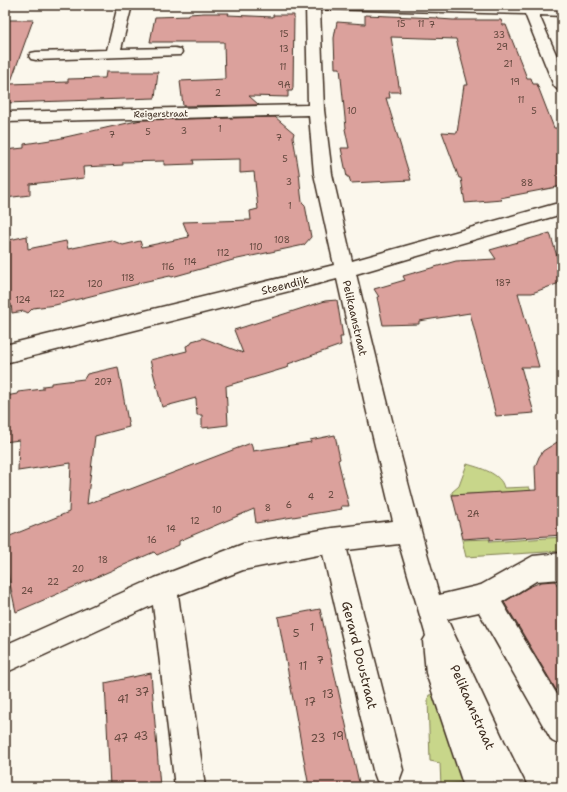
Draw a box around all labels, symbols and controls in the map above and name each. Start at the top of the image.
house number: 15 [396,18,406,30]
house number: 11 [417,18,425,30]
house number: 7 [429,19,435,31]
house number: 15 [279,28,289,40]
house number: 33 [493,29,505,41]
house number: 29 [496,41,508,53]
house number: 13 [279,43,289,55]
house number: 21 [503,58,513,70]
house number: 11 [279,61,287,73]
house number: 19 [510,76,520,88]
house number: 9A [278,79,291,91]
house number: 2 [215,87,221,99]
house number: 11 [517,94,525,106]
house number: 10 [347,105,357,117]
house number: 5 [531,105,537,117]
street label: Reigerstraat [134,108,188,120]
house number: 1 [218,123,222,135]
house number: 3 [181,125,187,137]
house number: 5 [145,126,151,138]
house number: 7 [109,129,115,141]
house number: 7 [276,132,282,144]
house number: 5 [282,153,288,165]
house number: 3 [286,176,292,188]
house number: 88 [521,177,533,189]
house number: 1 [288,200,292,212]
house number: 108 [274,234,290,246]
house number: 110 [249,241,263,253]
house number: 112 [216,247,230,259]
house number: 114 [183,256,197,268]
house number: 116 [161,261,175,273]
house number: 118 [121,272,135,284]
street label: Steendijk [260,272,311,299]
house number: 187 [495,277,511,289]
house number: 120 [87,278,103,290]
street label: Pelikaanstraat [339,279,371,358]
house number: 122 [49,288,65,300]
house number: 124 [15,294,31,306]
house number: 207 [94,376,112,388]
house number: 2 [328,489,334,501]
house number: 4 [308,491,314,503]
house number: 6 [286,499,292,511]
house number: 8 [265,502,271,514]
house number: 10 [212,504,222,516]
house number: 2A [467,508,480,520]
house number: 12 [190,515,200,527]
house number: 14 [166,523,176,535]
house number: 16 [147,534,157,546]
house number: 18 [98,554,108,566]
house number: 20 [72,563,84,575]
house number: 22 [47,576,59,588]
house number: 24 [21,585,33,597]
street label: Gerard Doustraat [338,599,381,711]
house number: 1 [310,620,314,635]
house number: 5 [293,626,300,641]
house number: 7 [316,653,324,668]
house number: 11 [299,659,307,674]
street label: Pelikaanstraat [446,662,499,753]
house number: 37 [135,685,150,700]
house number: 13 [322,687,334,702]
house number: 41 [117,692,129,707]
house number: 17 [304,695,316,710]
house number: 43 [134,729,148,744]
house number: 19 [332,729,344,744]
house number: 47 [114,731,129,746]
house number: 23 [311,731,325,746]

